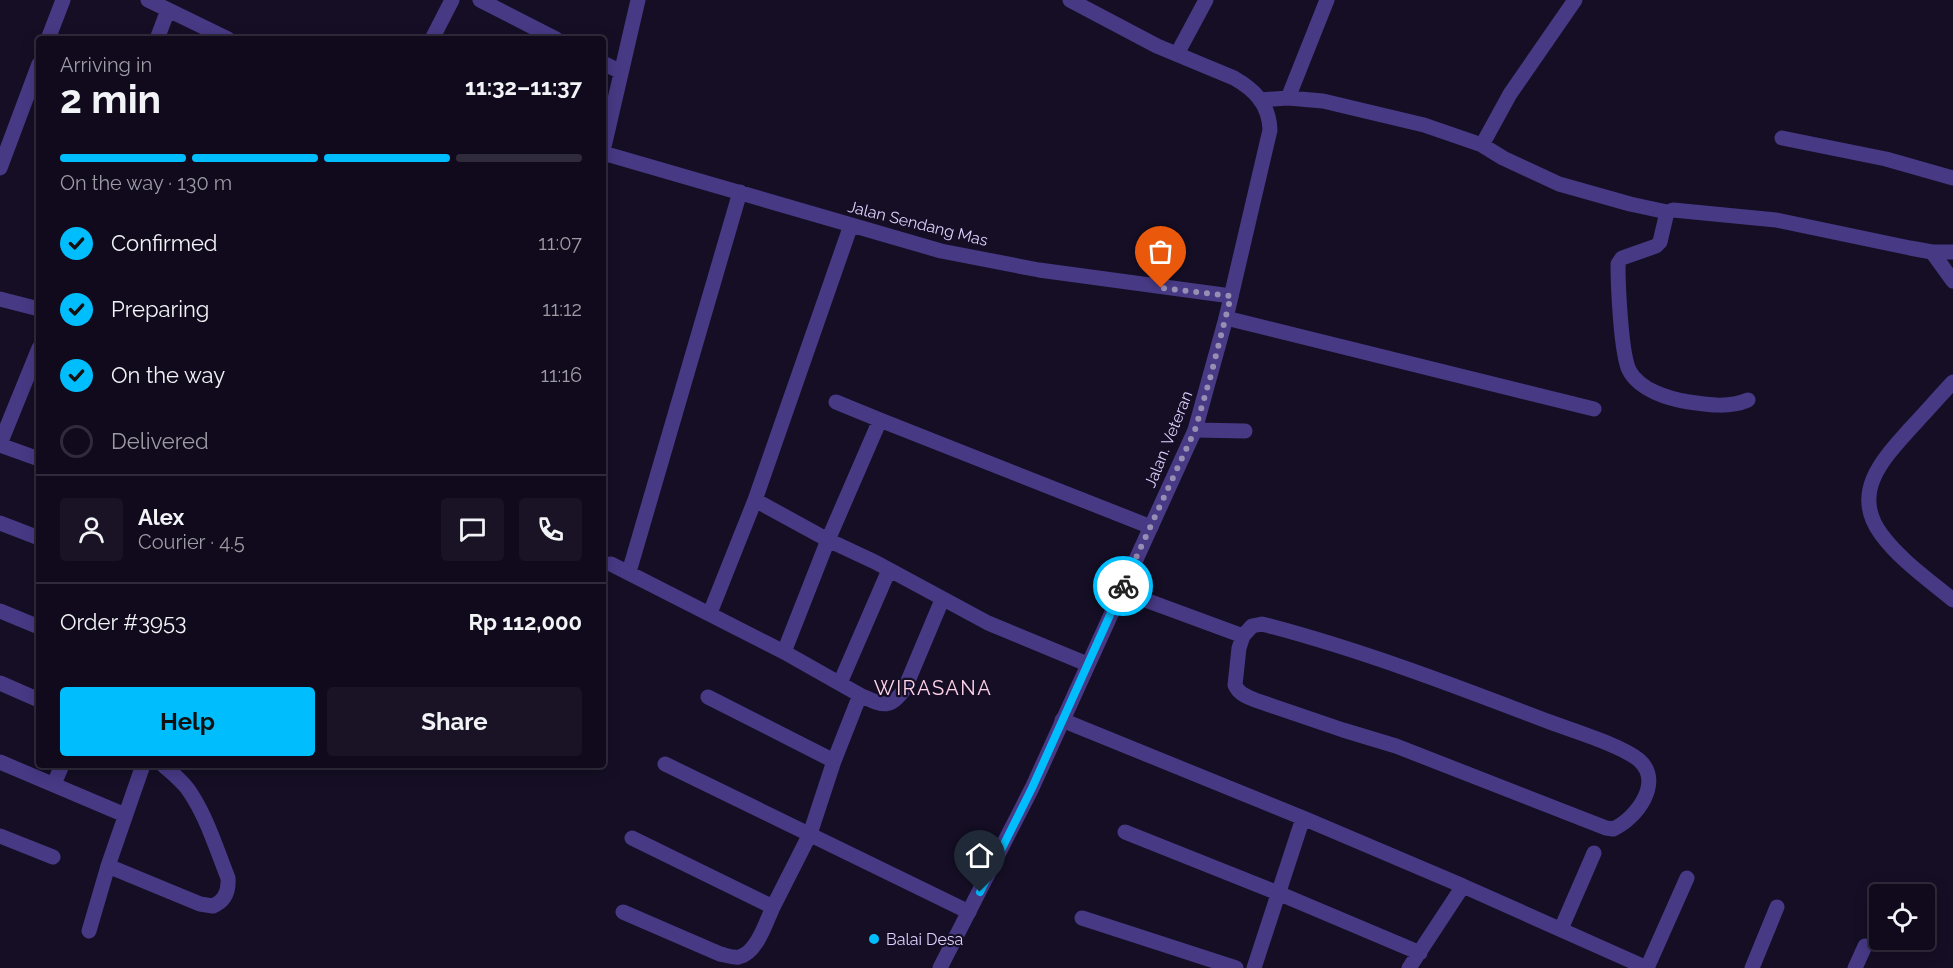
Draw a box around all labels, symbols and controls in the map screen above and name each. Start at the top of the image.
text: Arriving in [60,53,152,77]
text: 11:32–11:37 [465,74,582,100]
text: 2 min [60,76,161,122]
text: On the way · 130 m [60,171,232,195]
street label: Jalan Sendang Mas [846,197,990,250]
pin [1135,226,1186,288]
icon: check [60,227,93,260]
text: Confirmed [111,230,218,256]
text: 11:07 [538,231,582,255]
icon: bag [1144,235,1177,268]
icon: check [60,293,93,326]
text: Preparing [111,296,209,322]
text: 11:12 [542,297,582,321]
icon: check [60,359,93,392]
text: On the way [111,362,225,388]
text: 11:16 [541,363,582,387]
street label: Jalan. Veteran [1140,388,1196,490]
text: Delivered [111,428,209,454]
button: person [60,498,123,561]
button: chat [441,498,504,561]
button: phone [519,498,582,561]
text: Alex [138,504,184,530]
text: Courier · 4.5 [138,530,245,554]
courier [1093,556,1153,616]
icon: bike [1107,570,1140,603]
text: Order #3953 [60,609,187,635]
text: Rp 112,000 [468,609,582,635]
district label: WIRASANA [874,676,992,700]
button: Help [60,687,315,756]
button: Share [327,687,582,756]
pin [954,830,1005,892]
icon: home [963,839,996,872]
map controls [1869,884,1935,950]
button: locate [1869,884,1935,950]
place label: Balai Desa [886,930,963,949]
marker: Balai Desa [867,932,881,946]

